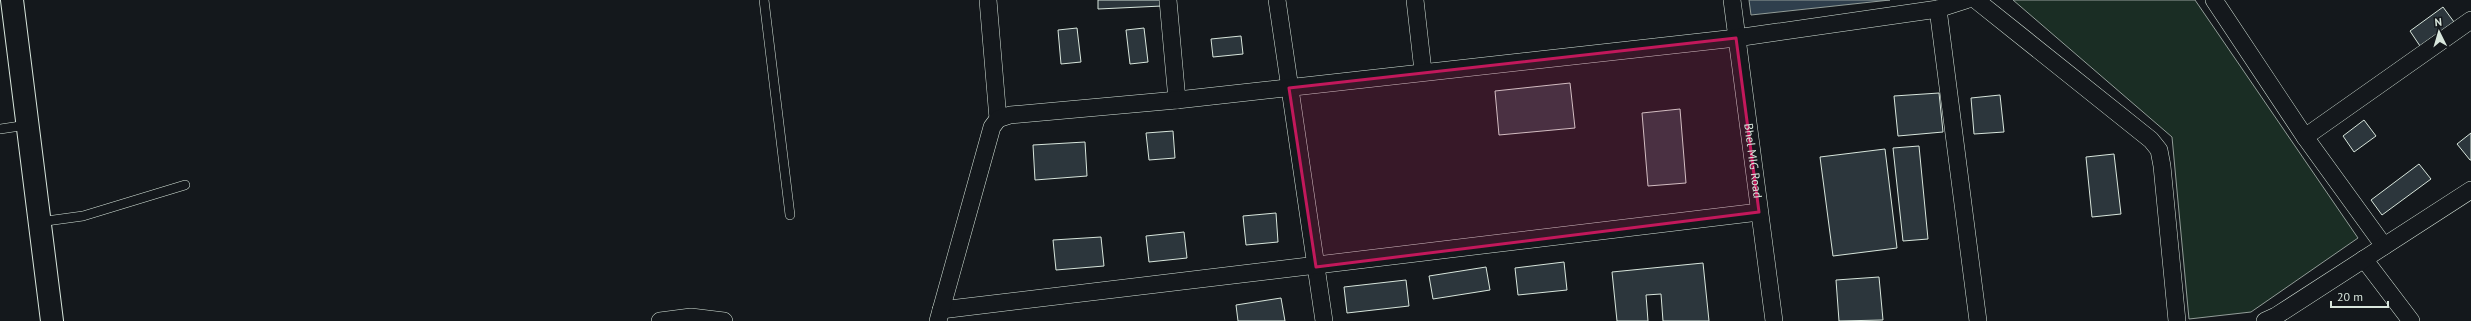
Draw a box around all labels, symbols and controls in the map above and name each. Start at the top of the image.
north arrow [2419,12,2459,52]
text: N [2434,15,2442,29]
street label: Bhel MIG Road [1741,122,1766,199]
scale bar [2331,283,2388,309]
text: 20 m [2337,289,2363,304]

